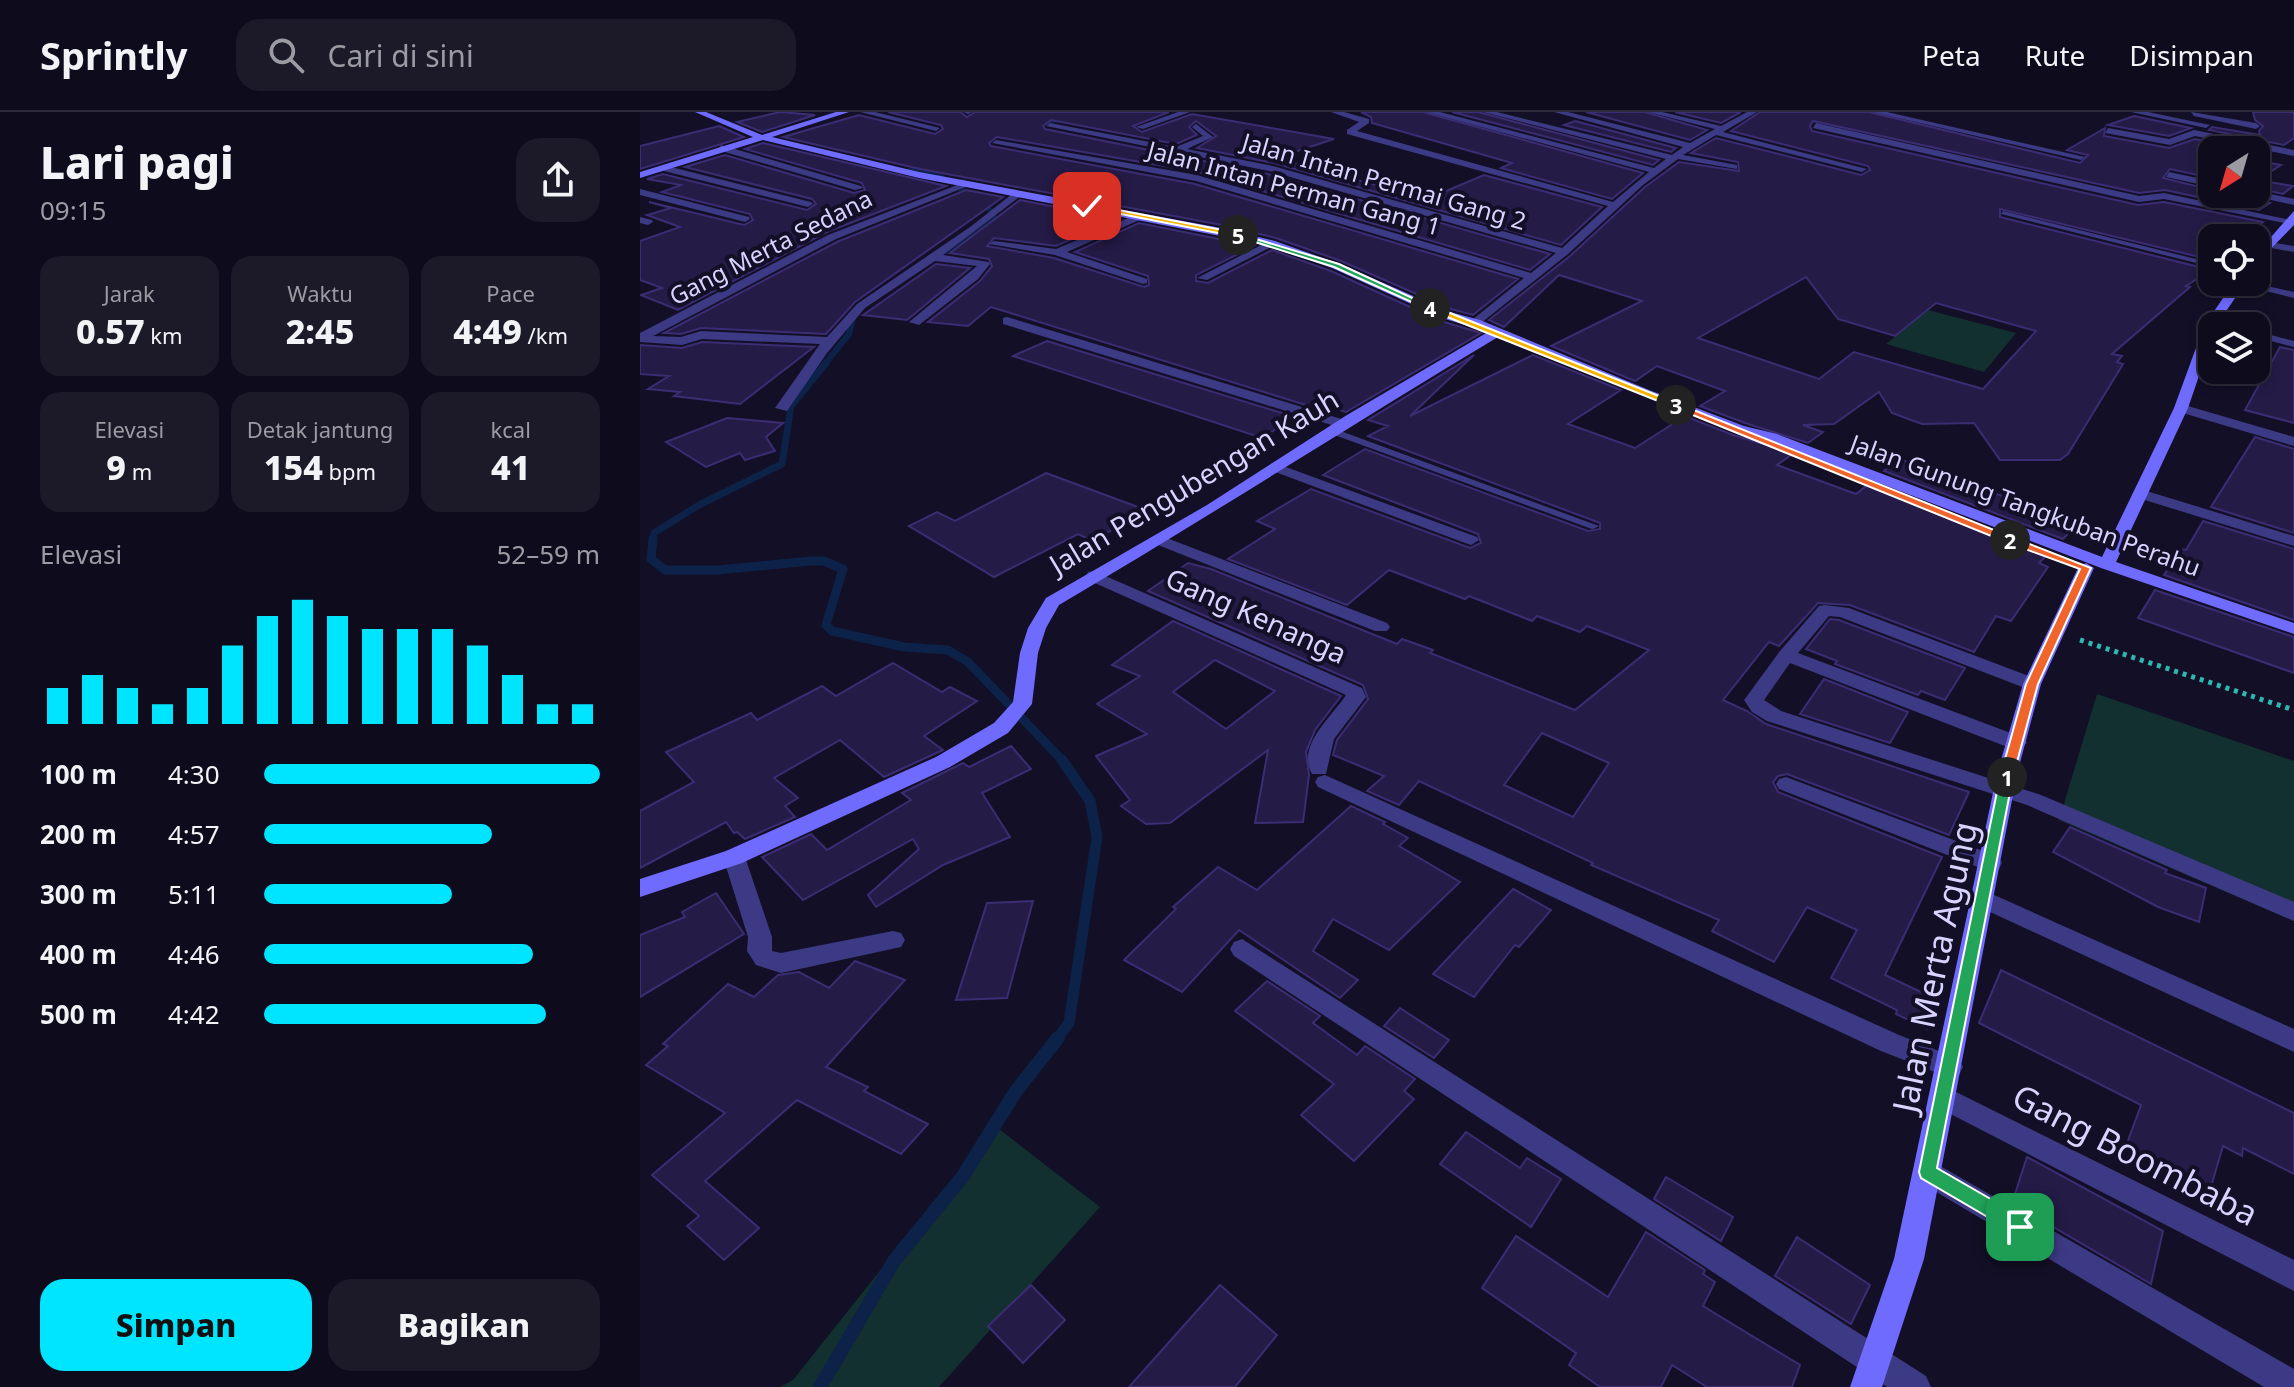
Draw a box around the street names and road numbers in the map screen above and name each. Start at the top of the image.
street label: Jalan Intan Permai Gang 2 [1237,124,1530,237]
street label: Jalan Intan Perman Gang 1 [1142,132,1445,243]
street label: Gang Merta Sedana [663,181,877,312]
street label: Jalan Pengubengan Kauh [1039,380,1345,584]
street label: Jalan Gunung Tangkuban Perahu [1844,425,2205,583]
street label: Gang Kenanga [1160,558,1353,672]
street label: Jalan Merta Agung [1880,817,1987,1119]
street label: Gang Boombaba [2005,1072,2266,1236]

